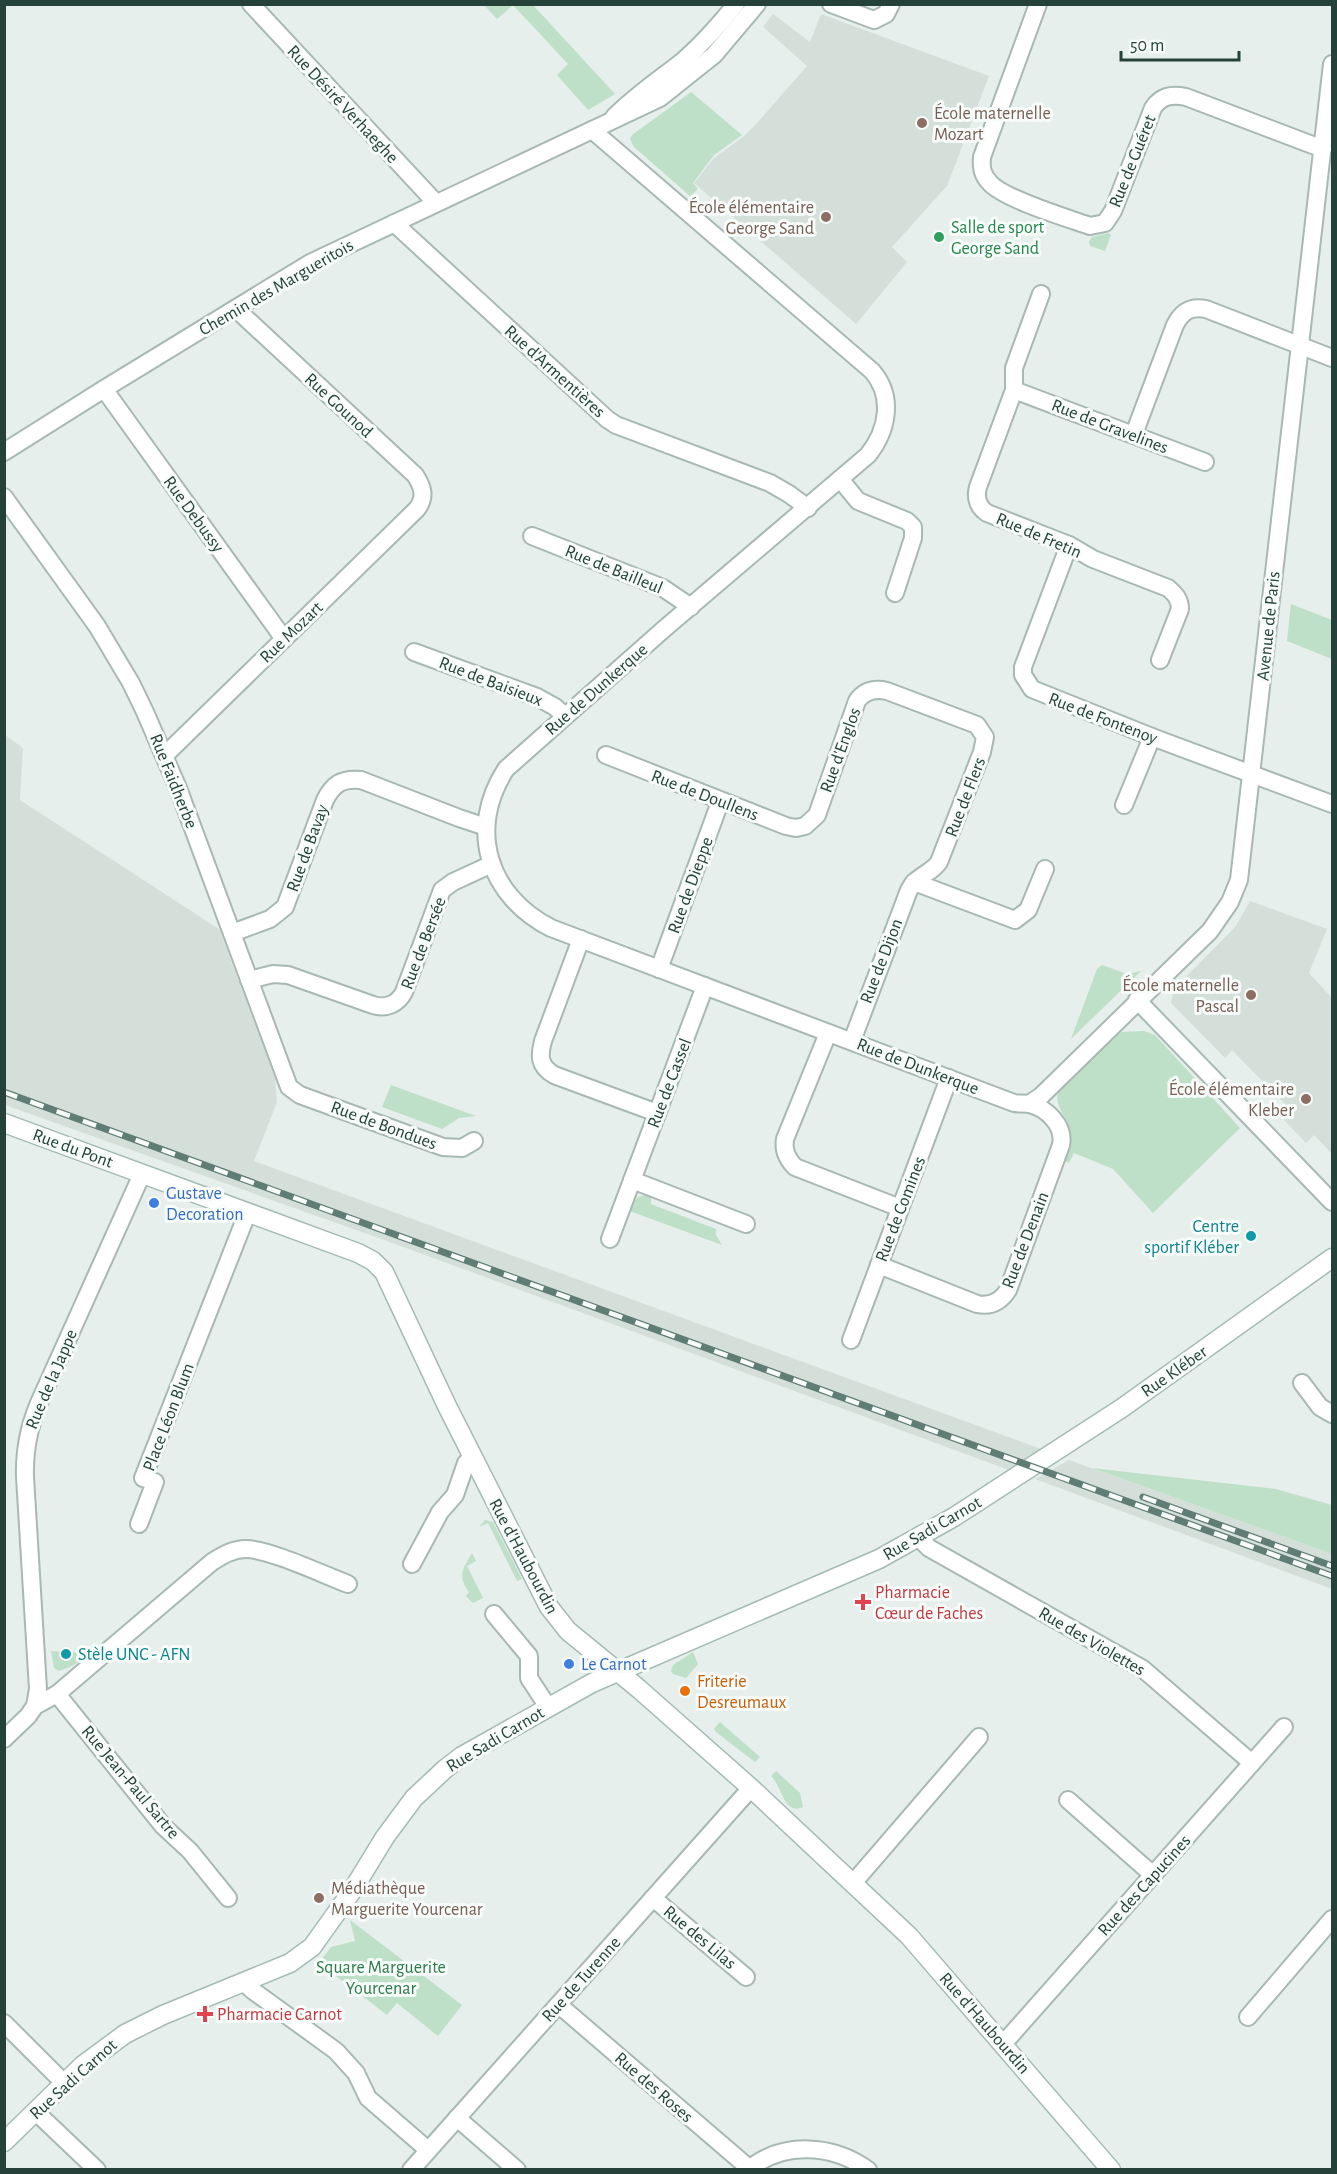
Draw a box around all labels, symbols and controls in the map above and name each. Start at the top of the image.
scale bar [1121,24,1240,62]
text: 50 m [1130,37,1164,55]
street label: Rue Désiré Verhaeghe [283,42,401,167]
place label: École maternelle Mozart [934,102,1051,144]
street label: Rue de Guéret [1106,112,1160,210]
marker: École maternelle Mozart [915,116,929,130]
place label: École élémentaire George Sand [689,196,814,238]
marker: École élémentaire George Sand [819,210,833,224]
place label: Salle de sport George Sand [951,219,1044,258]
marker: Salle de sport George Sand [932,230,946,244]
street label: Chemin des Margueritois [196,236,357,339]
street label: Rue d'Armentières [501,322,608,421]
street label: Rue Gounod [301,370,376,442]
street label: Rue de Gravelines [1049,396,1171,457]
street label: Rue Debussy [160,473,227,556]
street label: Rue de Fretin [993,510,1084,562]
street label: Rue de Bailleul [562,542,665,598]
street label: Avenue de Paris [1254,571,1284,682]
street label: Rue Mozart [257,598,327,667]
street label: Rue de Dunkerque [542,641,651,739]
street label: Rue de Baisieux [436,654,545,710]
street label: Rue de Fontenoy [1046,690,1160,748]
street label: Rue d'Englos [817,706,865,795]
street label: Rue Faidherbe [146,731,200,831]
street label: Rue de Flers [943,755,989,840]
street label: Rue de Doullens [648,767,761,825]
street label: Rue de Bavay [284,802,332,894]
street label: Rue de Dieppe [665,835,717,936]
street label: Rue de Bersée [398,895,450,992]
street label: Rue de Dijon [858,916,906,1006]
place label: École maternelle Pascal [1122,974,1239,1016]
marker: École maternelle Pascal [1244,988,1258,1002]
street label: Rue de Dunkerque [854,1035,981,1098]
street label: Rue de Cassel [645,1036,695,1131]
place label: École élémentaire Kleber [1169,1078,1294,1120]
marker: École élémentaire Kleber [1299,1092,1313,1106]
street label: Rue de Bondues [328,1098,439,1153]
street label: Rue du Pont [30,1126,115,1172]
street label: Rue de Comines [873,1154,929,1265]
place label: Gustave Decoration [166,1185,244,1224]
street label: Rue de Denain [999,1190,1053,1291]
marker: Gustave Decoration [147,1196,161,1210]
place label: Centre sportif Kléber [1144,1218,1239,1257]
marker: Centre sportif Kléber [1244,1229,1258,1243]
street label: Rue de la Jappe [23,1327,81,1432]
street label: Rue Kléber [1138,1343,1211,1401]
street label: Place Léon Blum [140,1361,198,1474]
street label: Rue Sadi Carnot [880,1493,985,1564]
street label: Rue d'Haubourdin [485,1496,561,1617]
place label: Pharmacie Cœur de Faches [875,1584,983,1623]
marker: Pharmacie Cœur de Faches [856,1595,870,1609]
street label: Rue des Violettes [1035,1604,1148,1680]
place label: Stèle UNC - AFN [78,1646,191,1664]
marker: Stèle UNC - AFN [59,1647,73,1661]
place label: Le Carnot [581,1656,647,1674]
marker: Le Carnot [562,1657,576,1671]
place label: Friterie Desreumaux [697,1673,787,1712]
marker: Friterie Desreumaux [678,1684,692,1698]
street label: Rue Sadi Carnot [444,1704,548,1776]
street label: Rue Jean-Paul Sartre [78,1723,183,1843]
street label: Rue des Capucines [1095,1832,1195,1940]
place label: Médiathèque Marguerite Yourcenar [331,1880,483,1919]
marker: Médiathèque Marguerite Yourcenar [312,1891,326,1905]
street label: Rue des Lilas [660,1902,739,1973]
street label: Rue de Turenne [539,1934,625,2026]
park label: Square Marguerite Yourcenar [316,1959,446,1998]
street label: Rue d'Haubourdin [936,1970,1033,2078]
place label: Pharmacie Carnot [217,2006,342,2024]
marker: Pharmacie Carnot [198,2007,212,2021]
street label: Rue Sadi Carnot [27,2036,121,2123]
street label: Rue des Roses [611,2049,696,2126]

